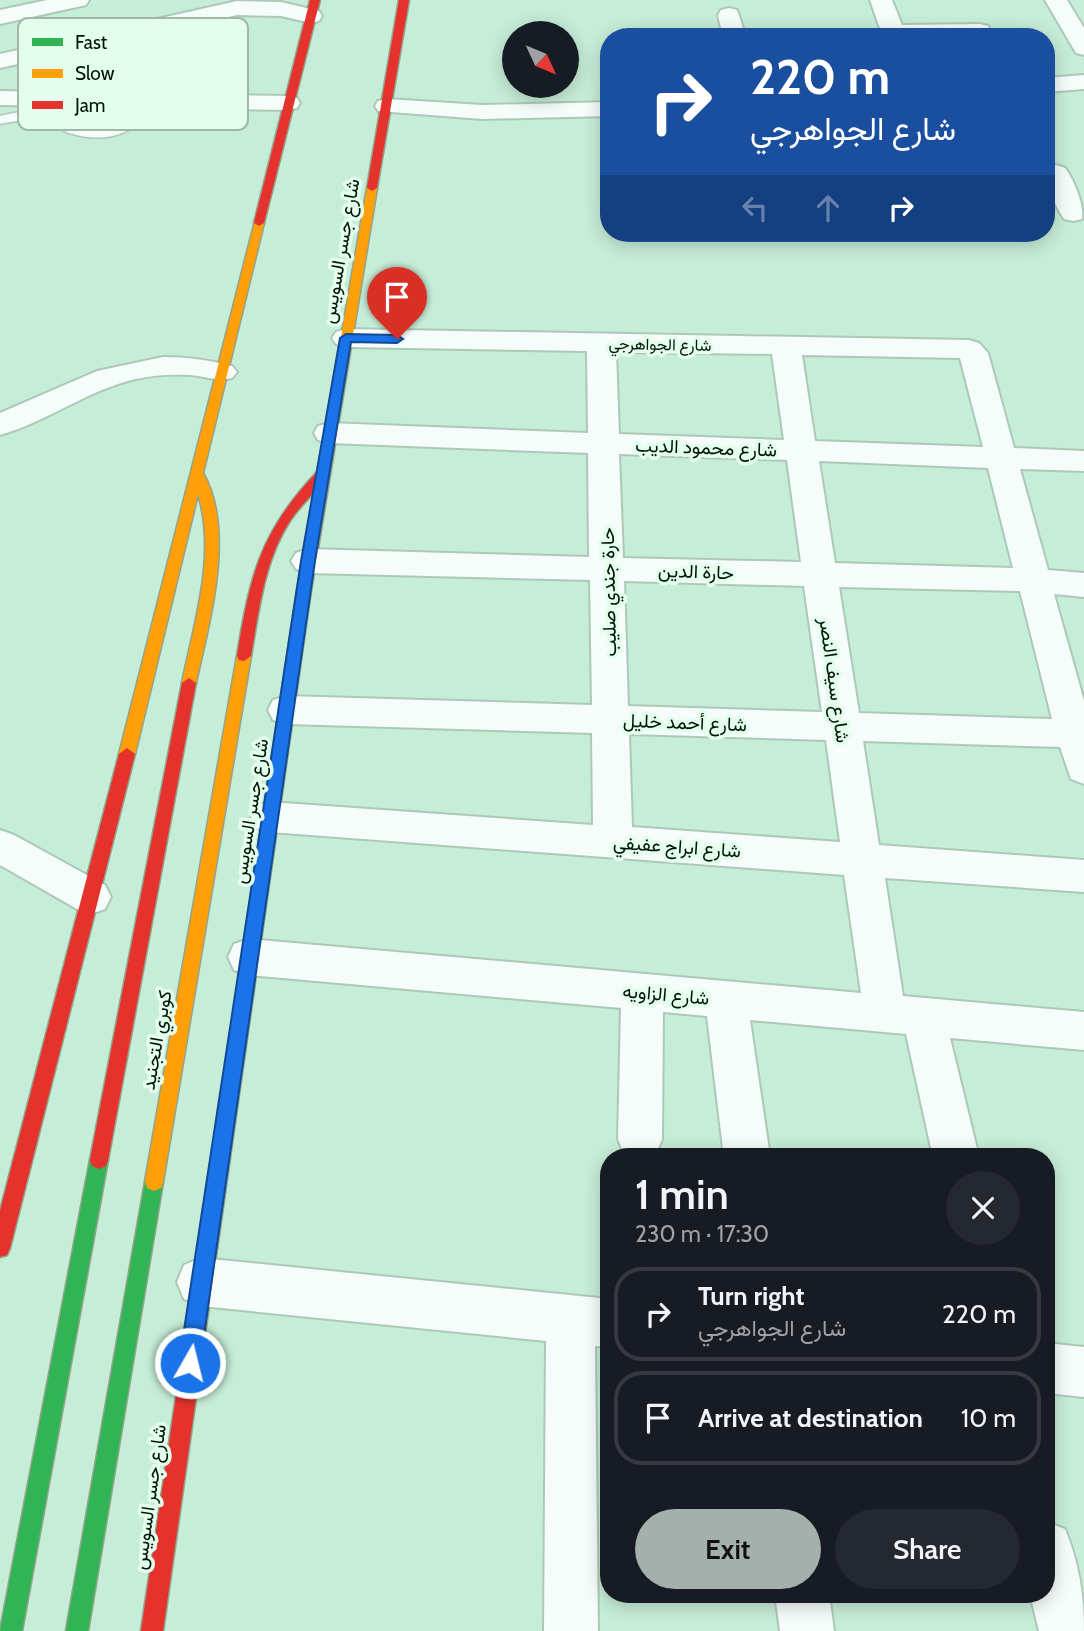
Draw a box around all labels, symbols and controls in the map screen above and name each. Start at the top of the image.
legend [18,18,248,130]
north arrow [502,21,579,98]
map controls [502,21,579,98]
text: Fast [75,31,108,54]
text: 220 m [750,47,890,106]
icon: right [635,56,726,147]
text: Slow [75,62,115,85]
text: Jam [74,94,105,117]
text: شارع الجواهرجي [750,109,956,148]
street label: شارع جسر السويس [316,177,366,325]
icon: left [736,189,774,227]
icon: ahead [809,189,847,227]
icon: right [882,189,920,227]
pin [367,267,427,339]
icon: arrive [378,278,416,316]
street label: شارع الجواهرجي [608,334,712,359]
street label: شارع محمود الديب [635,434,777,462]
street label: حارة جندي صليب [596,527,625,657]
street label: حارة الدين [658,559,734,584]
street label: شارع سيف النصر [813,615,855,744]
street label: شارع أحمد خليل [623,709,747,737]
street label: شارع جسر السويس [228,737,274,885]
street label: شارع ابراج عفيفي [612,831,742,866]
street label: شارع الزاويه [622,979,710,1011]
street label: كوبري التجنيد [136,989,180,1092]
text: 1 min [635,1168,729,1220]
button: close [946,1171,1020,1245]
text: 230 m · 17:30 [635,1220,769,1248]
text: Turn right [698,1280,804,1312]
icon: right [639,1295,677,1333]
text: 220 m [942,1298,1016,1330]
text: شارع الجواهرجي [698,1314,846,1342]
position arrow [153,1326,227,1400]
icon: arrive [639,1399,677,1437]
text: Arrive at destination [698,1402,923,1434]
text: 10 m [961,1402,1016,1434]
street label: شارع جسر السويس [128,1423,172,1571]
button: Exit [635,1509,821,1589]
button: Share [835,1509,1020,1589]

